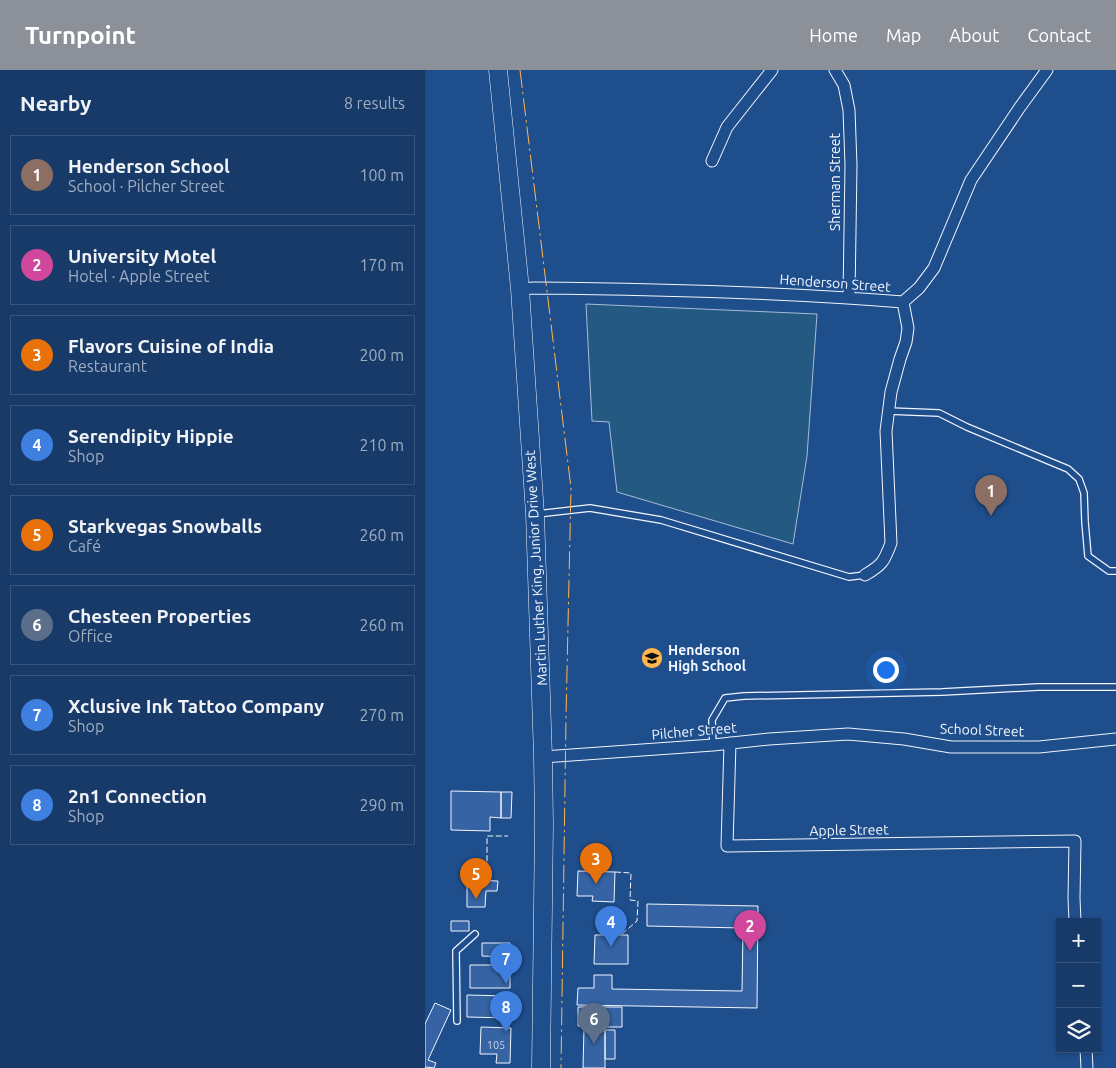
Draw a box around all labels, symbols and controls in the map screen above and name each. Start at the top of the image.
text: Turnpoint [25,22,136,49]
text: Home [809,25,858,45]
text: Map [886,25,921,45]
text: About [949,25,999,45]
text: Contact [1027,25,1091,45]
text: Nearby [20,91,91,115]
text: 8 results [344,94,405,112]
street label: Sherman Street [827,133,843,231]
text: Henderson School [68,155,230,177]
text: 1 [32,166,42,184]
text: 100 m [359,166,404,184]
text: School · Pilcher Street [68,177,225,195]
text: University Motel [68,245,216,267]
text: 2 [32,256,42,274]
text: 170 m [359,256,404,274]
text: Hotel · Apple Street [68,267,210,285]
street label: Henderson Street [779,271,892,295]
text: Flavors Cuisine of India [68,335,274,357]
text: 3 [32,346,42,364]
text: 200 m [359,346,404,364]
text: Restaurant [68,357,147,375]
text: Serendipity Hippie [68,425,234,447]
text: 4 [32,436,42,454]
text: 210 m [359,436,404,454]
text: Shop [68,447,104,465]
street label: Martin Luther King, Junior Drive West [522,449,550,686]
pin: 1 [975,475,1007,516]
text: Starkvegas Snowballs [68,515,262,537]
text: 5 [32,526,42,544]
text: 260 m [359,526,404,544]
text: Café [68,537,101,555]
text: Chesteen Properties [68,605,251,627]
text: 6 [32,616,42,634]
text: 260 m [359,616,404,634]
text: Office [68,627,113,645]
place label: Henderson High School [668,642,746,674]
school or university icon: Henderson High School [640,646,664,670]
your location [873,657,899,683]
text: Xclusive Ink Tattoo Company [68,695,324,717]
text: 7 [32,706,42,724]
text: 270 m [359,706,404,724]
text: Shop [68,717,104,735]
street label: Pilcher Street [651,719,738,743]
street label: School Street [940,721,1025,739]
text: 2n1 Connection [68,785,207,807]
text: 8 [32,796,42,814]
text: 290 m [359,796,404,814]
text: Shop [68,807,104,825]
street label: Apple Street [809,821,889,839]
pin: 3 [580,843,612,884]
pin: 5 [460,858,492,899]
pin: 4 [595,906,627,947]
pin: 2 [734,910,766,951]
map controls [1056,918,1101,1053]
button: + [1056,918,1101,963]
pin: 7 [490,943,522,984]
button: − [1056,963,1101,1008]
pin: 8 [490,991,522,1032]
pin: 6 [578,1003,610,1044]
button: layers [1056,1008,1101,1053]
house number: 105 [487,1039,505,1051]

